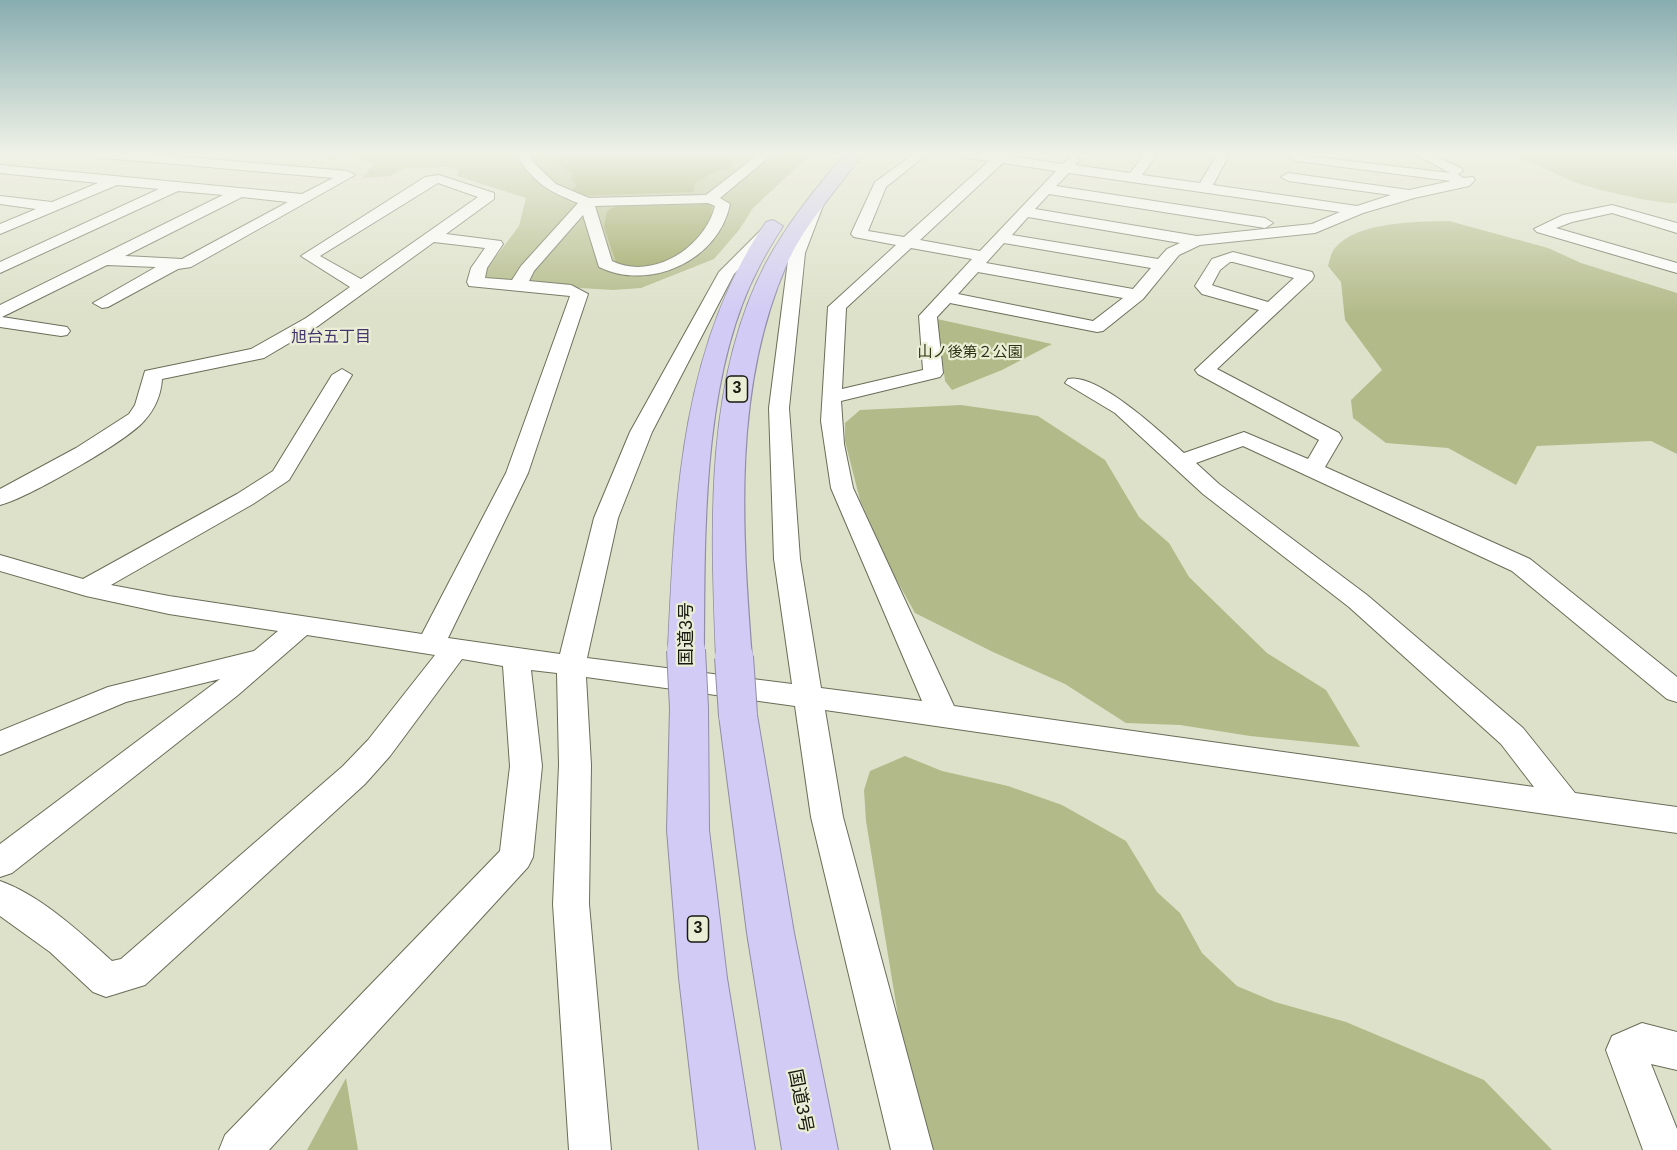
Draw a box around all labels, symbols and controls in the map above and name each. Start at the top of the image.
district label: 旭台五丁目 [291,328,371,348]
park label: 山ノ後第２公園 [918,344,1022,362]
road number: 3 [726,376,748,402]
street label: 国道3号 [676,602,698,666]
road number: 3 [688,916,708,942]
street label: 国道3号 [783,1068,817,1134]

